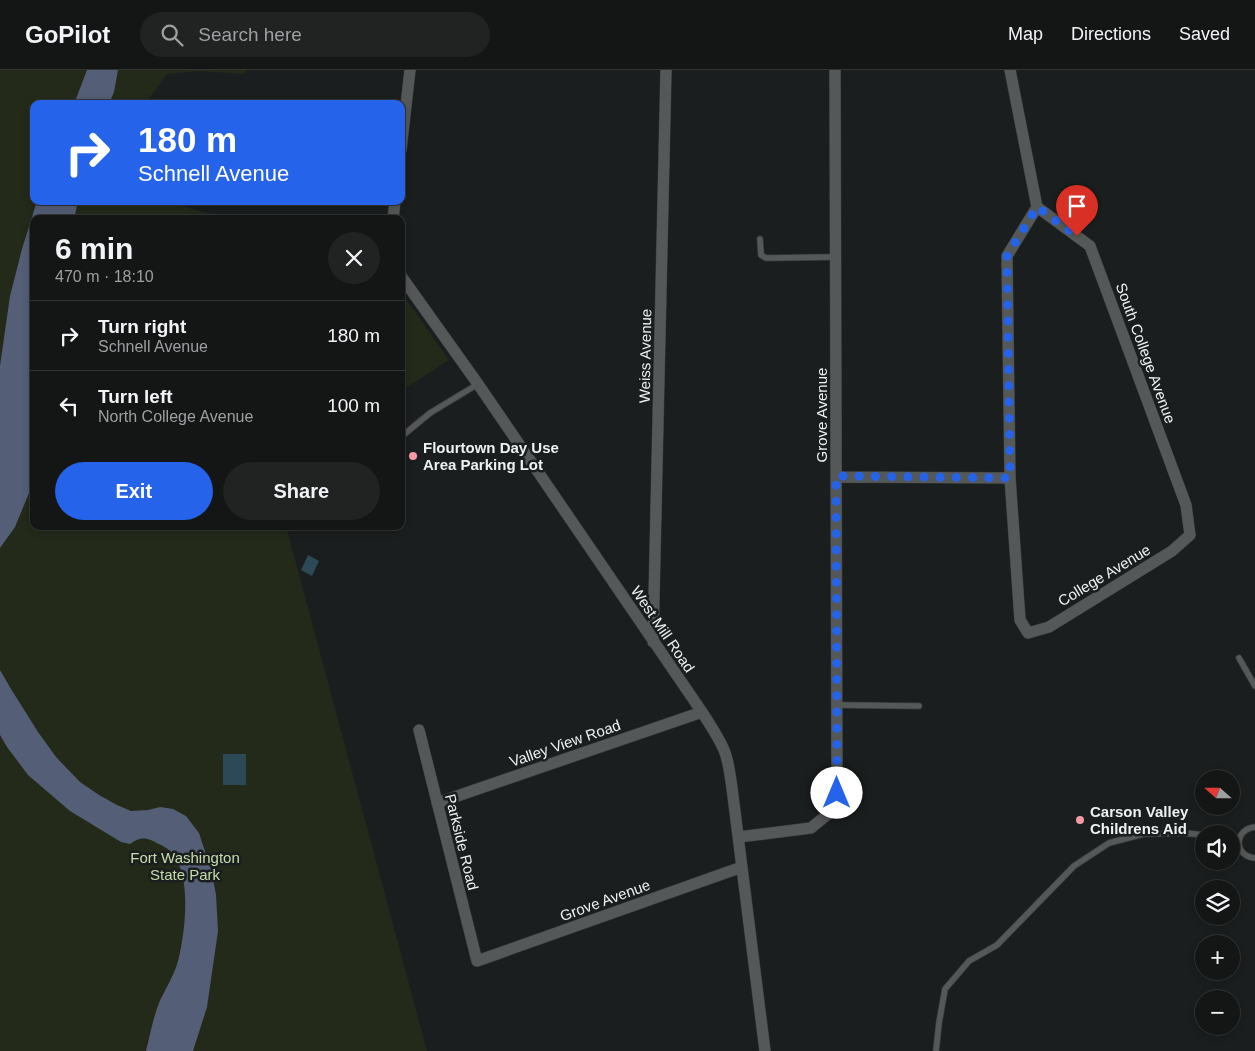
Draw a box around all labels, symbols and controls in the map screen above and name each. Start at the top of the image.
search box [140,12,490,57]
text: GoPilot [25,21,110,48]
icon: search [158,21,186,49]
text: Search here [198,24,302,45]
text: Map [1008,24,1043,44]
text: Directions [1071,24,1151,44]
text: Saved [1179,24,1230,44]
icon: right [55,120,120,185]
text: 180 m [138,120,237,159]
text: Schnell Avenue [138,161,289,186]
pin [1056,185,1098,236]
icon: arrive [1063,192,1091,220]
text: 6 min [55,232,133,265]
button: close [328,232,380,284]
text: 470 m · 18:10 [55,268,154,285]
street label: South College Avenue [1113,280,1179,426]
street label: Weiss Avenue [636,309,654,403]
text: Turn right [98,316,186,337]
icon: right [55,322,83,350]
text: 180 m [327,325,380,346]
text: Schnell Avenue [98,338,208,355]
street label: Grove Avenue [813,368,830,462]
text: Turn left [98,386,173,407]
icon: left [55,392,83,420]
text: 100 m [327,395,380,416]
text: North College Avenue [98,408,253,425]
place label: Flourtown Day Use Area Parking Lot [423,439,559,473]
marker: Flourtown Day Use Area Parking Lot [407,450,419,462]
button: Exit [55,462,213,520]
button: Share [223,462,380,520]
street label: College Avenue [1055,541,1153,609]
street label: West Mill Road [628,583,698,675]
street label: Valley View Road [507,716,623,770]
position arrow [810,766,862,818]
north arrow [1195,770,1240,815]
map controls [1195,770,1240,1035]
street label: Parkside Road [442,792,482,892]
place label: Carson Valley Childrens Aid [1090,803,1189,837]
marker: Carson Valley Childrens Aid [1074,814,1086,826]
button: sound [1195,825,1240,870]
park label: Fort Washington State Park [130,849,240,883]
street label: Grove Avenue [558,876,652,924]
button: layers [1195,880,1240,925]
button: + [1195,935,1240,980]
button: − [1195,990,1240,1035]

